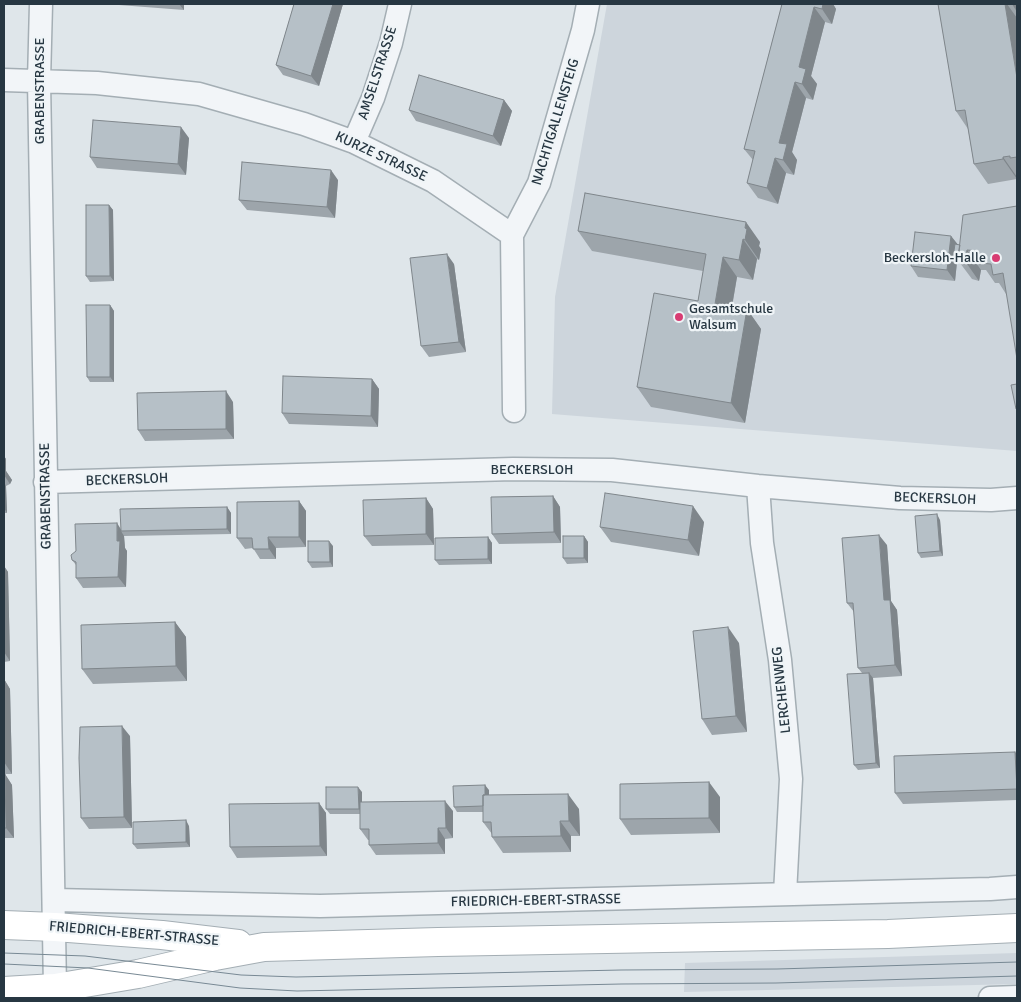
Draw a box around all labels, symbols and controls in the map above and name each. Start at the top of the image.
street label: AMSELSTRASSE [355,24,401,122]
street label: GRABENSTRASSE [32,38,48,144]
street label: NACHTIGALLENSTEIG [529,57,583,187]
street label: KURZE STRASSE [332,128,430,186]
place label: Beckersloh-Halle [884,250,986,266]
marker: Beckersloh-Halle [990,252,1002,264]
place label: Gesamtschule Walsum [689,301,773,334]
marker: Gesamtschule Walsum [673,311,685,323]
street label: GRABENSTRASSE [37,443,55,549]
street label: BECKERSLOH [491,462,573,478]
street label: BECKERSLOH [85,470,169,490]
street label: BECKERSLOH [893,489,977,509]
street label: LERCHENWEG [769,646,795,734]
street label: FRIEDRICH-EBERT-STRASSE [451,891,621,911]
street label: FRIEDRICH-EBERT-STRASSE [48,918,220,950]

